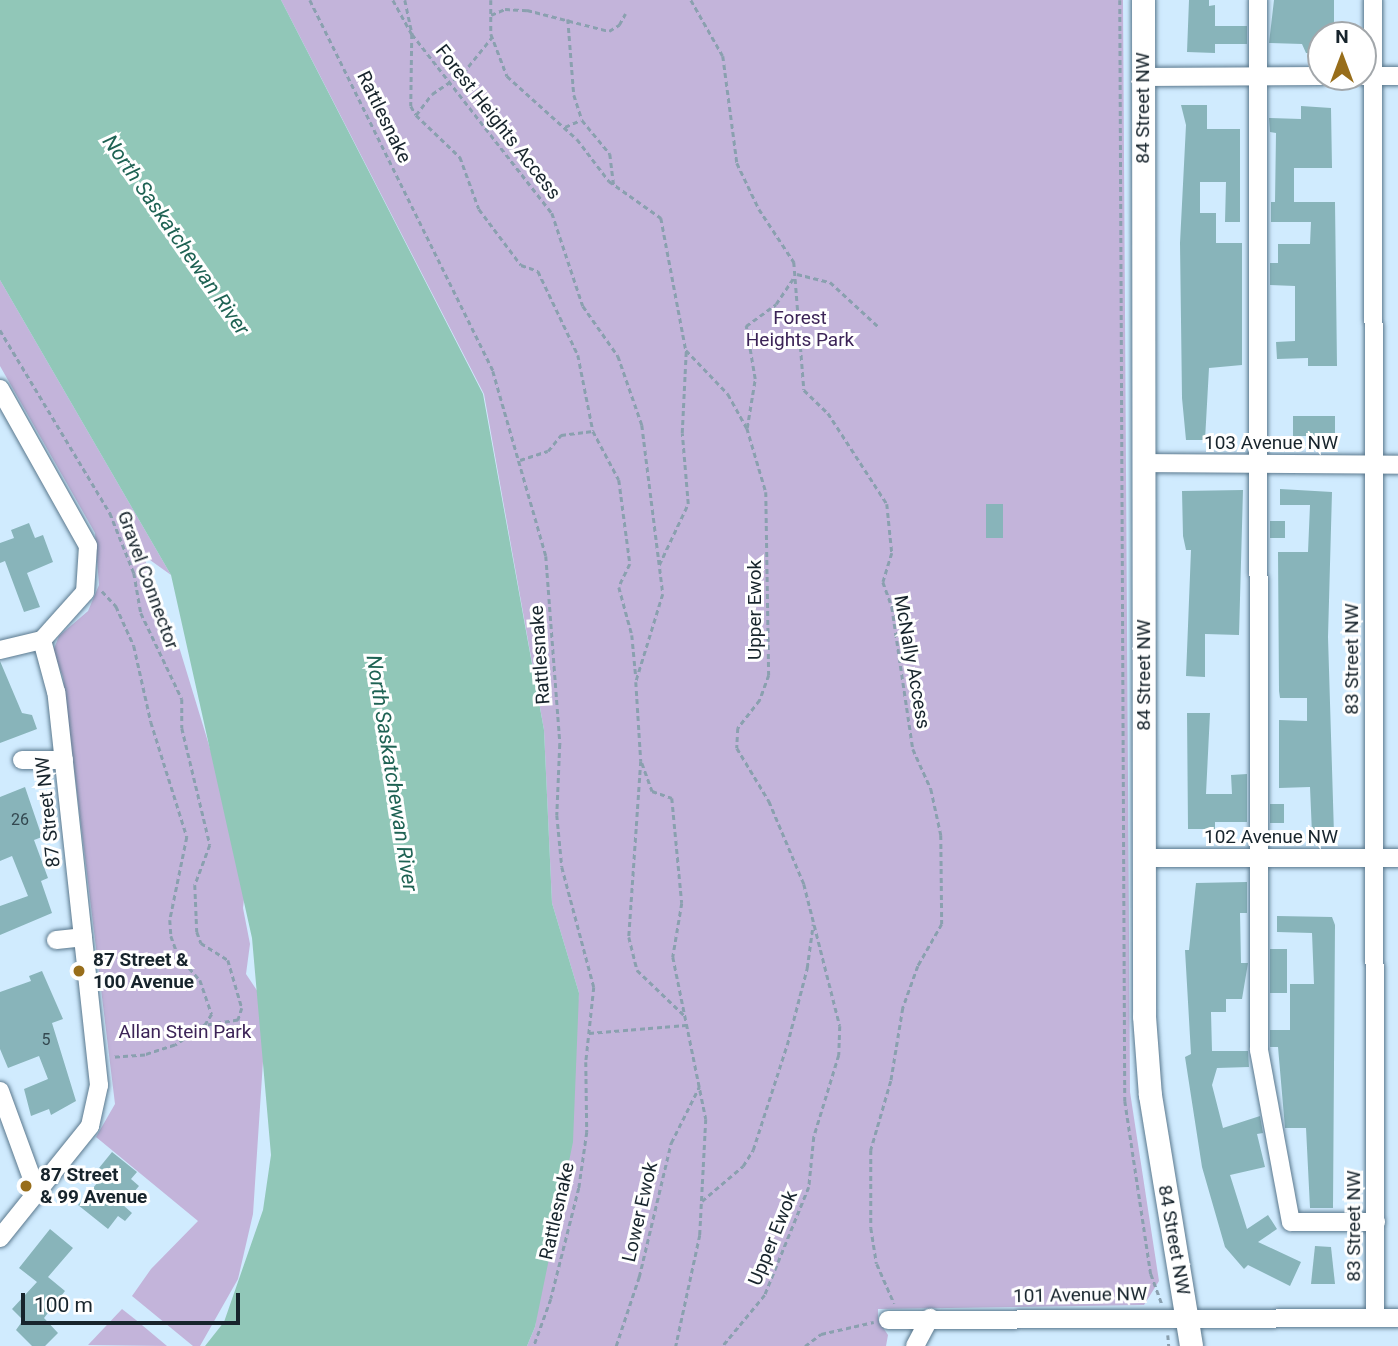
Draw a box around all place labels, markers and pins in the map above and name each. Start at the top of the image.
place label: 87 Street & 100 Avenue [93,949,194,993]
marker: 87 Street & 100 Avenue [71,963,87,979]
place label: 87 Street & 99 Avenue [40,1164,147,1208]
marker: 87 Street & 99 Avenue [18,1178,34,1194]

